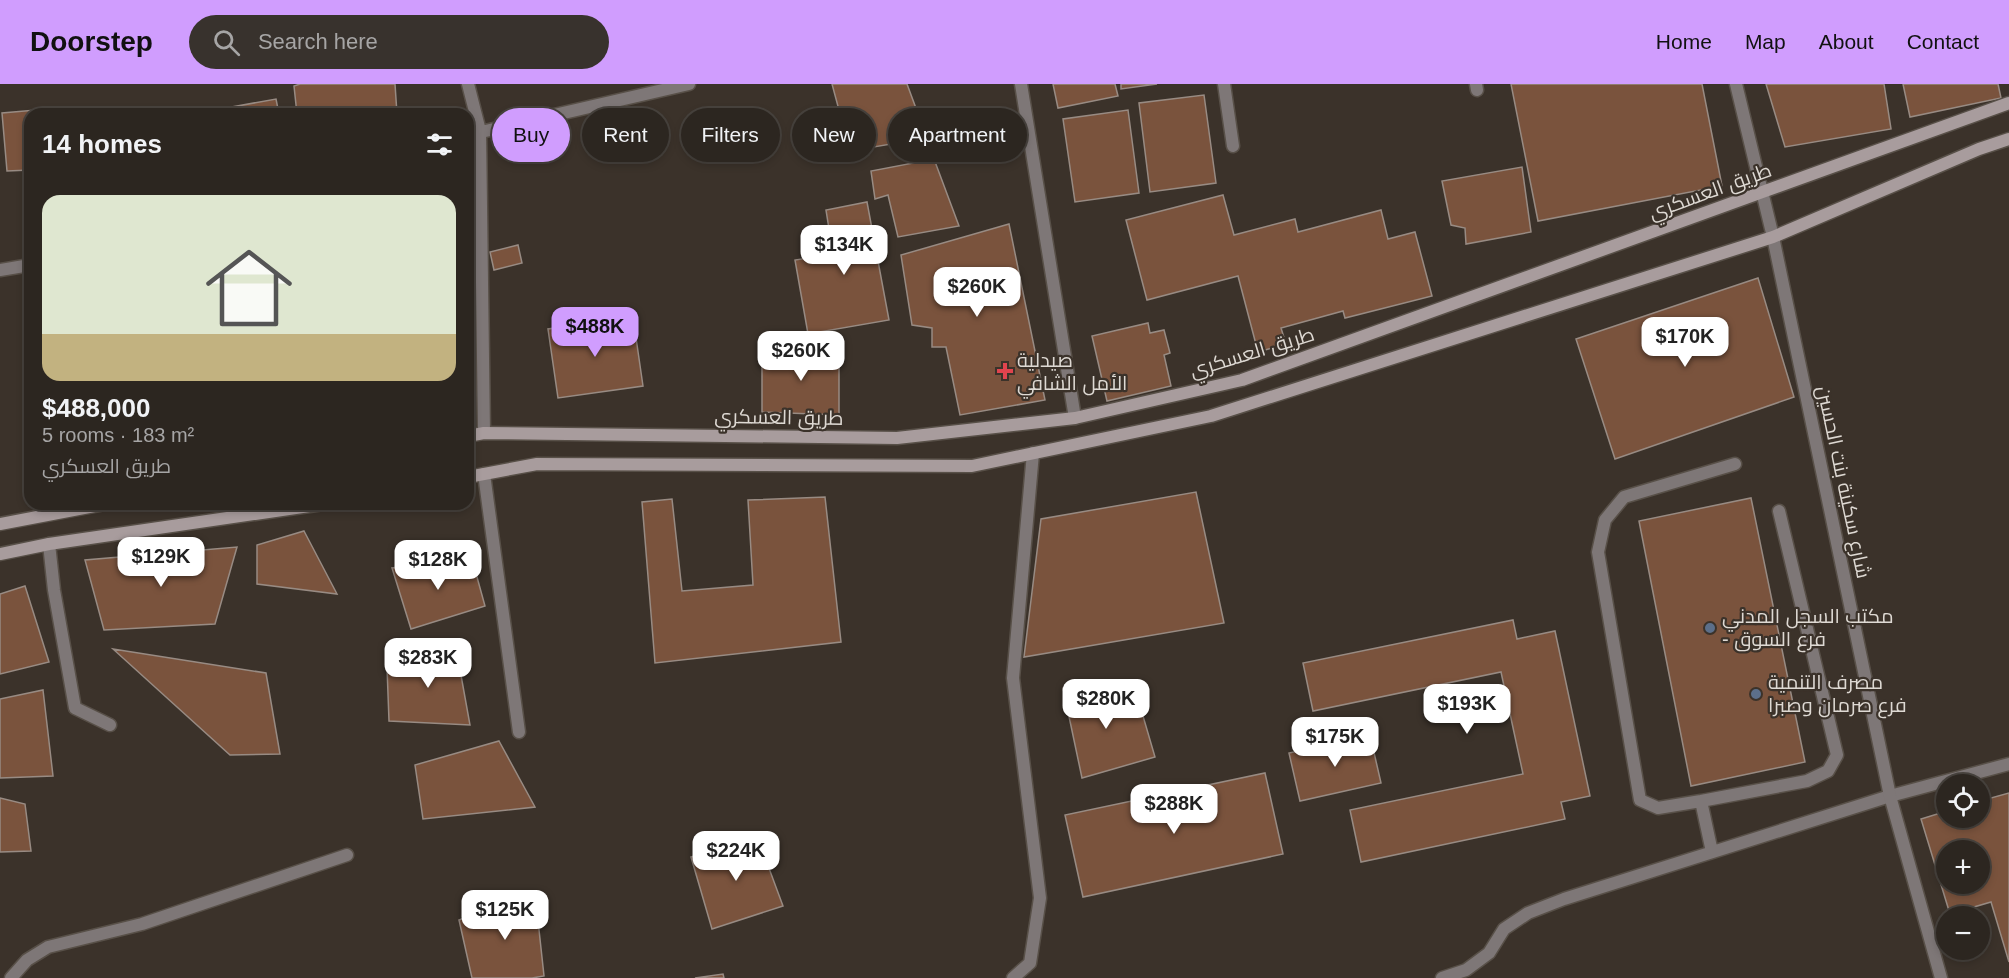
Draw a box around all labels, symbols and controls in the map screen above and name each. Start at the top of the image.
search box [189,15,609,69]
text: Doorstep [30,26,153,57]
icon: search [210,26,243,59]
text: Search here [258,29,378,54]
text: Home [1656,30,1712,53]
text: Map [1745,30,1786,53]
text: About [1819,30,1874,53]
text: Contact [1907,30,1979,53]
chip: Buy [492,108,570,162]
chip: Rent [582,108,669,162]
chip: Filters [681,108,780,162]
chip: New [792,108,876,162]
chip: Apartment [888,108,1027,162]
icon: filters [423,128,456,161]
text: 14 homes [42,129,162,159]
street label: طريق العسكري [1646,159,1776,228]
pin: $134K [802,225,886,276]
text: $134K [815,233,873,255]
icon: home [195,234,303,342]
pin: $260K [935,267,1019,318]
text: $260K [948,275,1006,297]
pin: $488K [553,307,637,358]
text: $488K [566,315,624,337]
pin: $170K [1643,317,1727,368]
street label: طريق العسكري [1187,323,1318,386]
text: $170K [1656,325,1714,347]
pin: $260K [759,331,843,382]
text: $260K [772,339,830,361]
place label: صيدلية الأمل الشافي [1017,349,1127,399]
marker: صيدلية الأمل الشافي [998,364,1012,378]
street label: شارع سكينة بنت الحسين [1810,384,1875,581]
text: $488,000 [42,393,150,423]
street label: طريق العسكري [714,405,844,434]
text: 5 rooms · 183 m² [42,424,194,446]
text: طريق العسكري [42,455,171,477]
pin: $129K [119,537,203,588]
pin: $128K [396,540,480,591]
text: $129K [132,545,190,567]
text: $128K [409,548,467,570]
place label: مكتب السجل المدني - فرع السوق [1722,605,1894,653]
marker: مكتب السجل المدني - فرع السوق [1703,621,1717,635]
pin: $283K [386,638,470,689]
text: $283K [399,646,457,668]
place label: مصرف التنمية فرع صرمان وصبرا [1768,671,1907,719]
pin: $280K [1064,679,1148,730]
pin: $193K [1425,684,1509,735]
text: $280K [1077,687,1135,709]
marker: مصرف التنمية فرع صرمان وصبرا [1749,687,1763,701]
text: $193K [1438,692,1496,714]
pin: $175K [1293,717,1377,768]
text: $175K [1306,725,1364,747]
map controls [1936,774,1990,960]
button: locate [1936,774,1990,828]
pin: $288K [1132,784,1216,835]
text: $288K [1145,792,1203,814]
pin: $224K [694,831,778,882]
text: $224K [707,839,765,861]
button: + [1936,840,1990,894]
pin: $125K [463,890,547,941]
text: $125K [476,898,534,920]
button: − [1936,906,1990,960]

